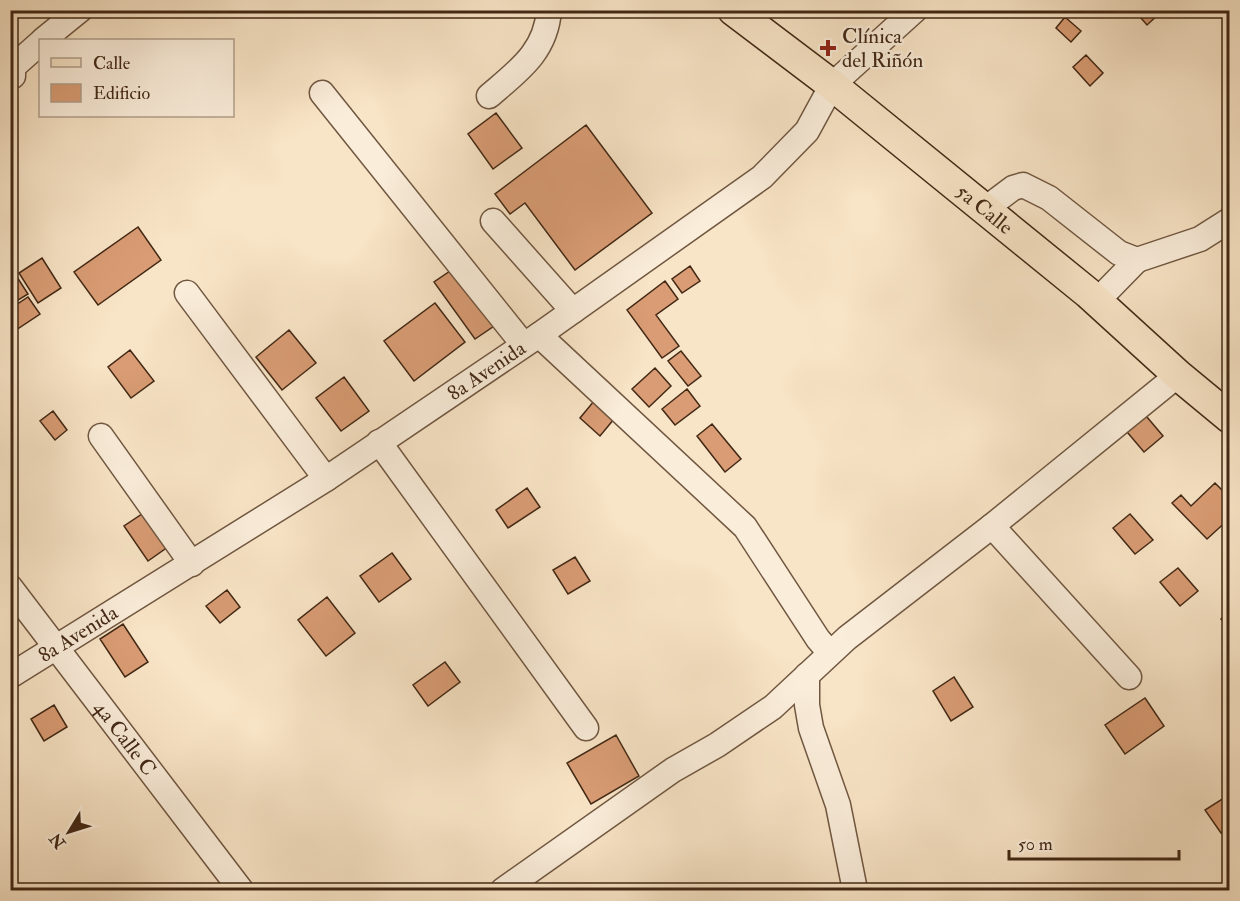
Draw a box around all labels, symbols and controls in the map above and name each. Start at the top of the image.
place label: Clínica del Riñón [842,23,923,74]
legend [39,39,234,117]
marker: Clínica del Riñón [819,39,837,57]
text: Calle [93,52,131,75]
text: Edificio [93,82,150,105]
street label: 5a Calle [950,178,1019,241]
street label: 8a Avenida [442,335,531,407]
street label: 8a Avenida [33,599,123,669]
street label: 4a Calle C [87,695,162,781]
north arrow [39,802,99,862]
scale bar [1009,823,1178,861]
text: N [45,828,71,853]
text: 50 m [1018,833,1053,856]

